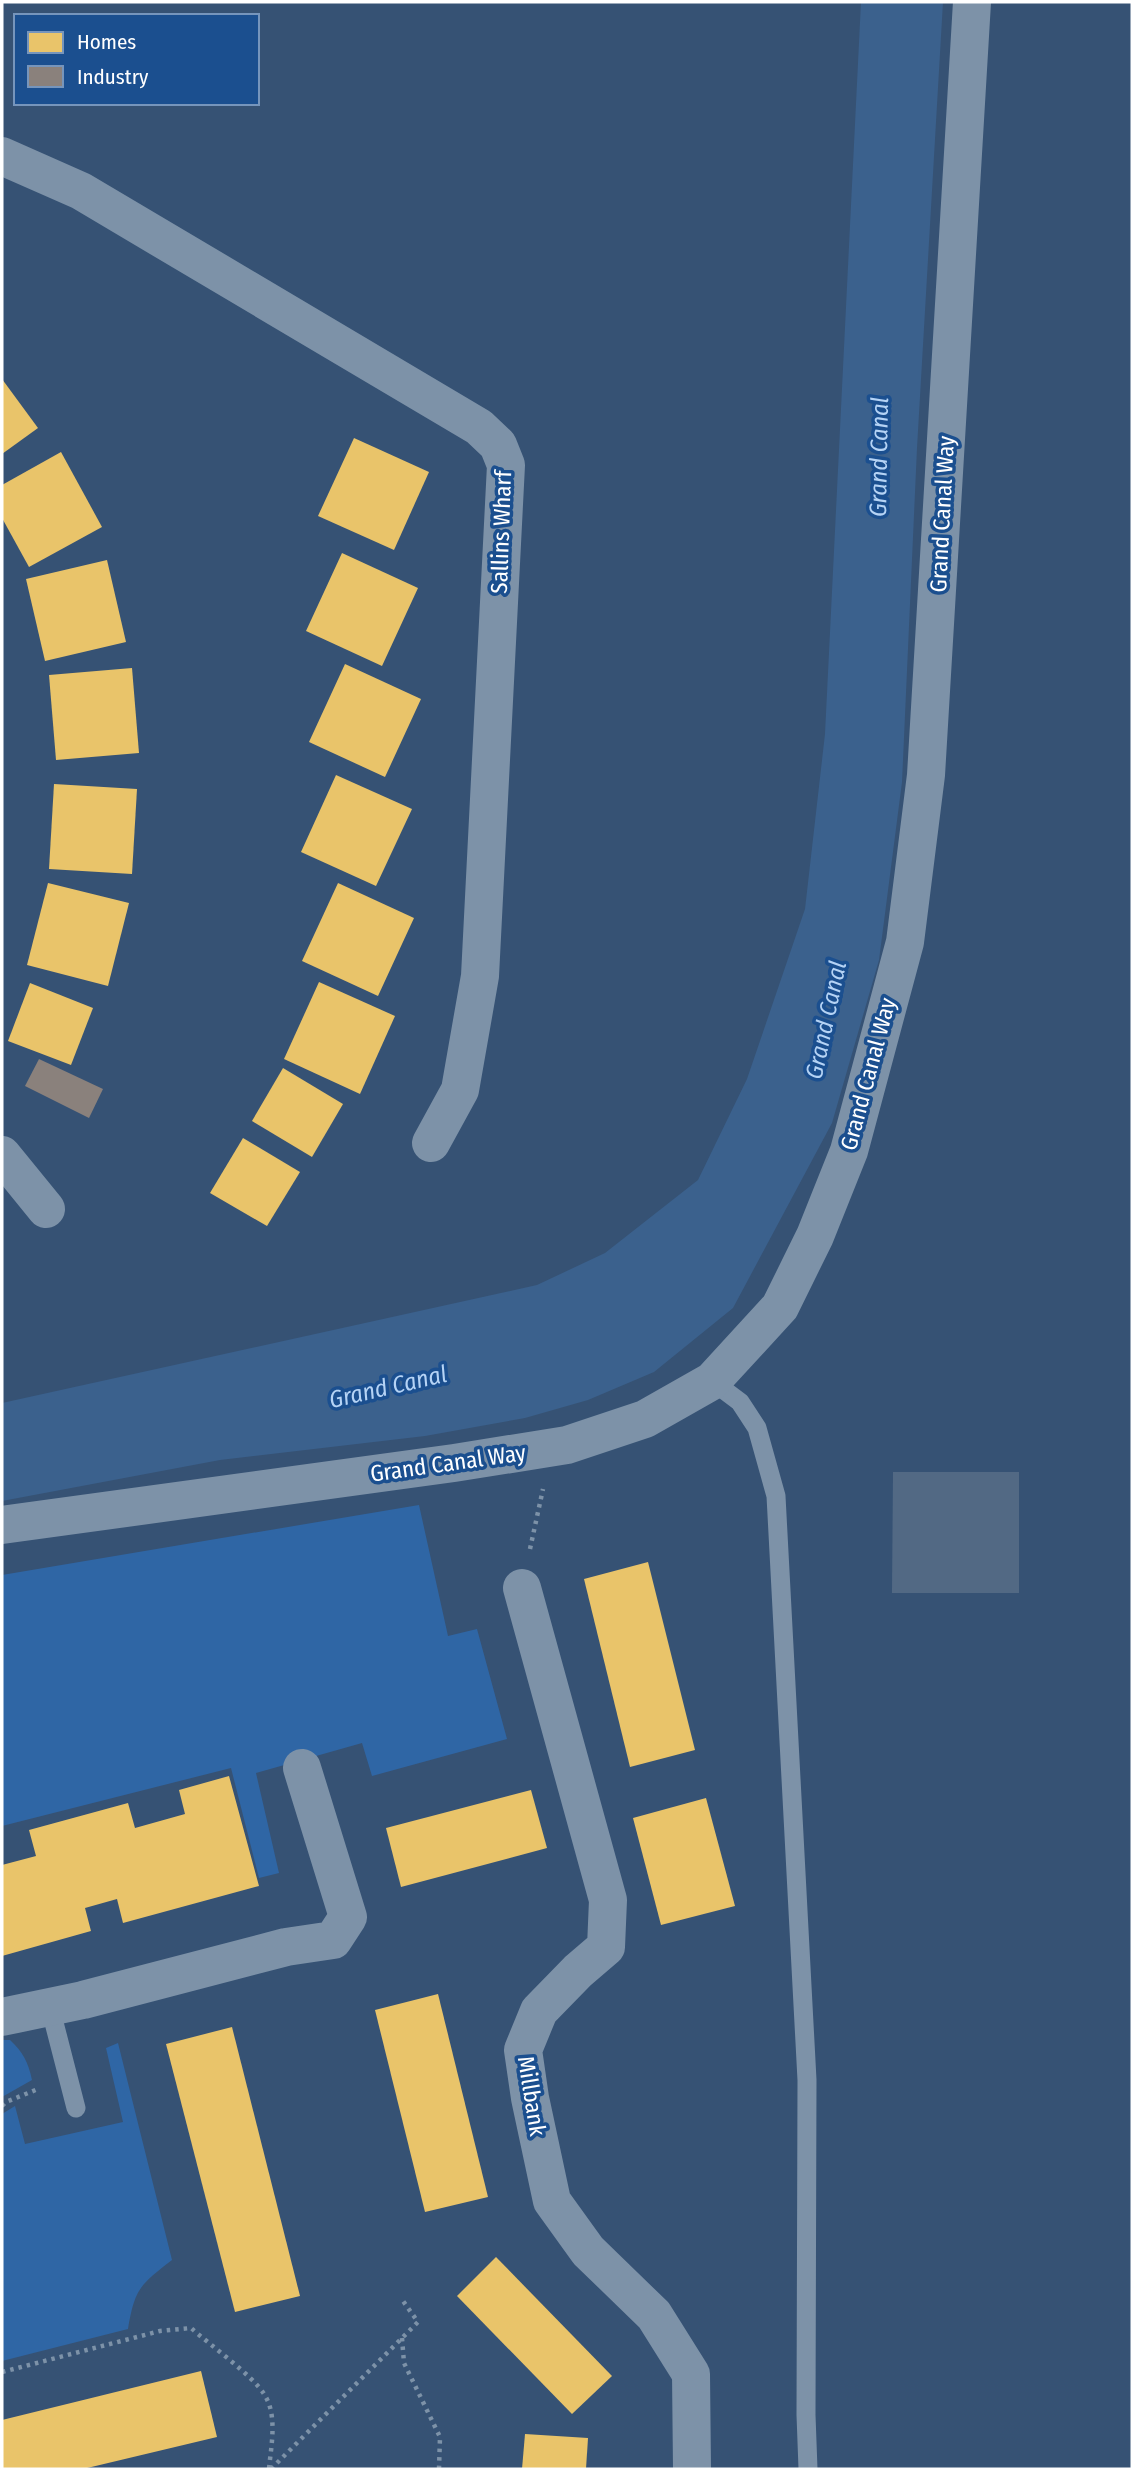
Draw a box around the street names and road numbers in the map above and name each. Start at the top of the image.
street label: Grand Canal Way [924,434,960,593]
street label: Sallins Wharf [485,468,517,594]
street label: Grand Canal Way [834,994,902,1153]
street label: Grand Canal Way [368,1438,528,1488]
street label: Millbank [512,2054,552,2138]

